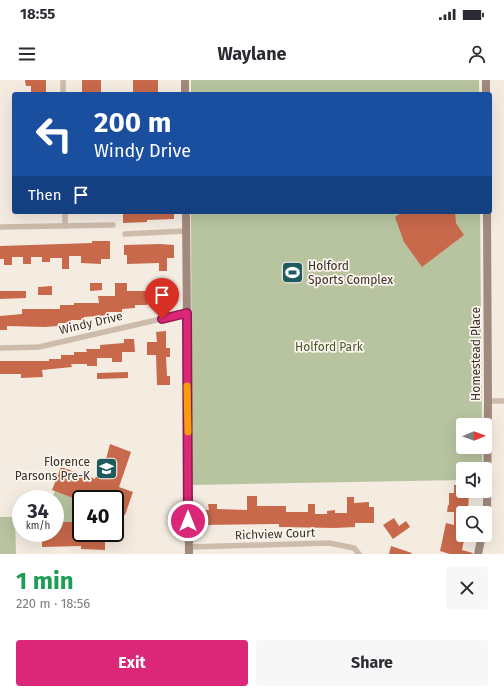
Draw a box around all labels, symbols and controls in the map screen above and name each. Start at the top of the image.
text: 18:55 [20,5,55,23]
icon: menu [16,43,38,65]
text: Waylane [217,43,287,65]
icon: person [466,43,488,65]
text: 200 m [94,106,172,139]
icon: left [28,108,80,160]
text: Windy Drive [94,140,191,162]
icon: arrive [70,184,92,206]
text: Then [28,186,62,204]
place label: Holford Sports Complex [308,259,393,287]
sports icon: Holford Sports Complex [280,260,306,286]
pin [145,278,179,319]
icon: arrive [151,284,173,306]
street label: Homestead Place [469,307,483,401]
street label: Windy Drive [58,309,124,337]
park label: Holford Park [295,340,364,354]
north arrow [456,418,492,454]
map controls [456,418,492,542]
place label: Florence Parsons Pre-K [15,455,91,483]
school or university icon: Florence Parsons Pre-K [93,456,119,482]
button: sound [456,462,492,498]
speed limit sign: 40 [72,490,124,542]
text: 34 [27,499,49,523]
position arrow [167,500,209,542]
button: search [456,506,492,542]
text: km/h [26,520,50,532]
street label: Richview Court [235,526,316,542]
text: 1 min [16,567,74,595]
button: close [446,567,488,609]
text: 220 m · 18:56 [16,596,90,611]
button: Exit [16,640,248,686]
button: Share [256,640,488,686]

